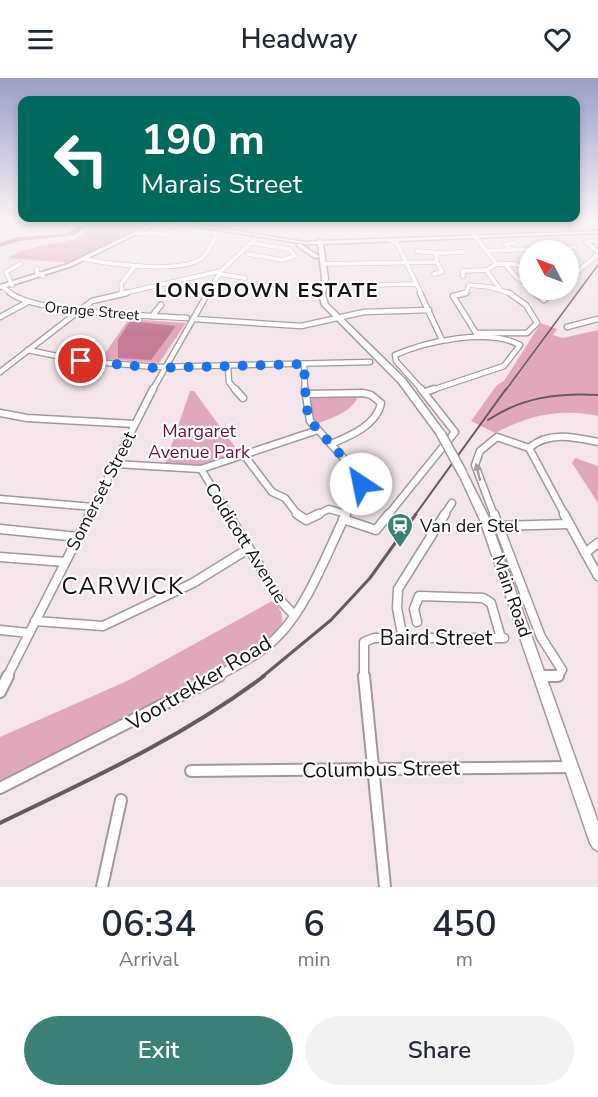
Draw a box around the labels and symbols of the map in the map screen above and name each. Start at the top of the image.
north arrow [519,240,579,300]
district label: LONGDOWN ESTATE [155,277,379,304]
street label: Orange Street [44,297,141,325]
pin [55,335,106,386]
park label: Margaret Avenue Park [148,419,251,464]
street label: Somerset Street [61,427,142,555]
position arrow [329,452,393,516]
one-way arrow [473,462,482,481]
street label: Coldicott Avenue [199,478,293,608]
station icon: Van der Stel [385,511,415,549]
place label: Van der Stel [419,514,520,538]
street label: Main Road [487,552,537,640]
district label: CARWICK [61,570,185,602]
street label: Baird Street [380,624,493,652]
street label: Voortrekker Road [121,629,277,738]
street label: Columbus Street [302,754,461,784]

